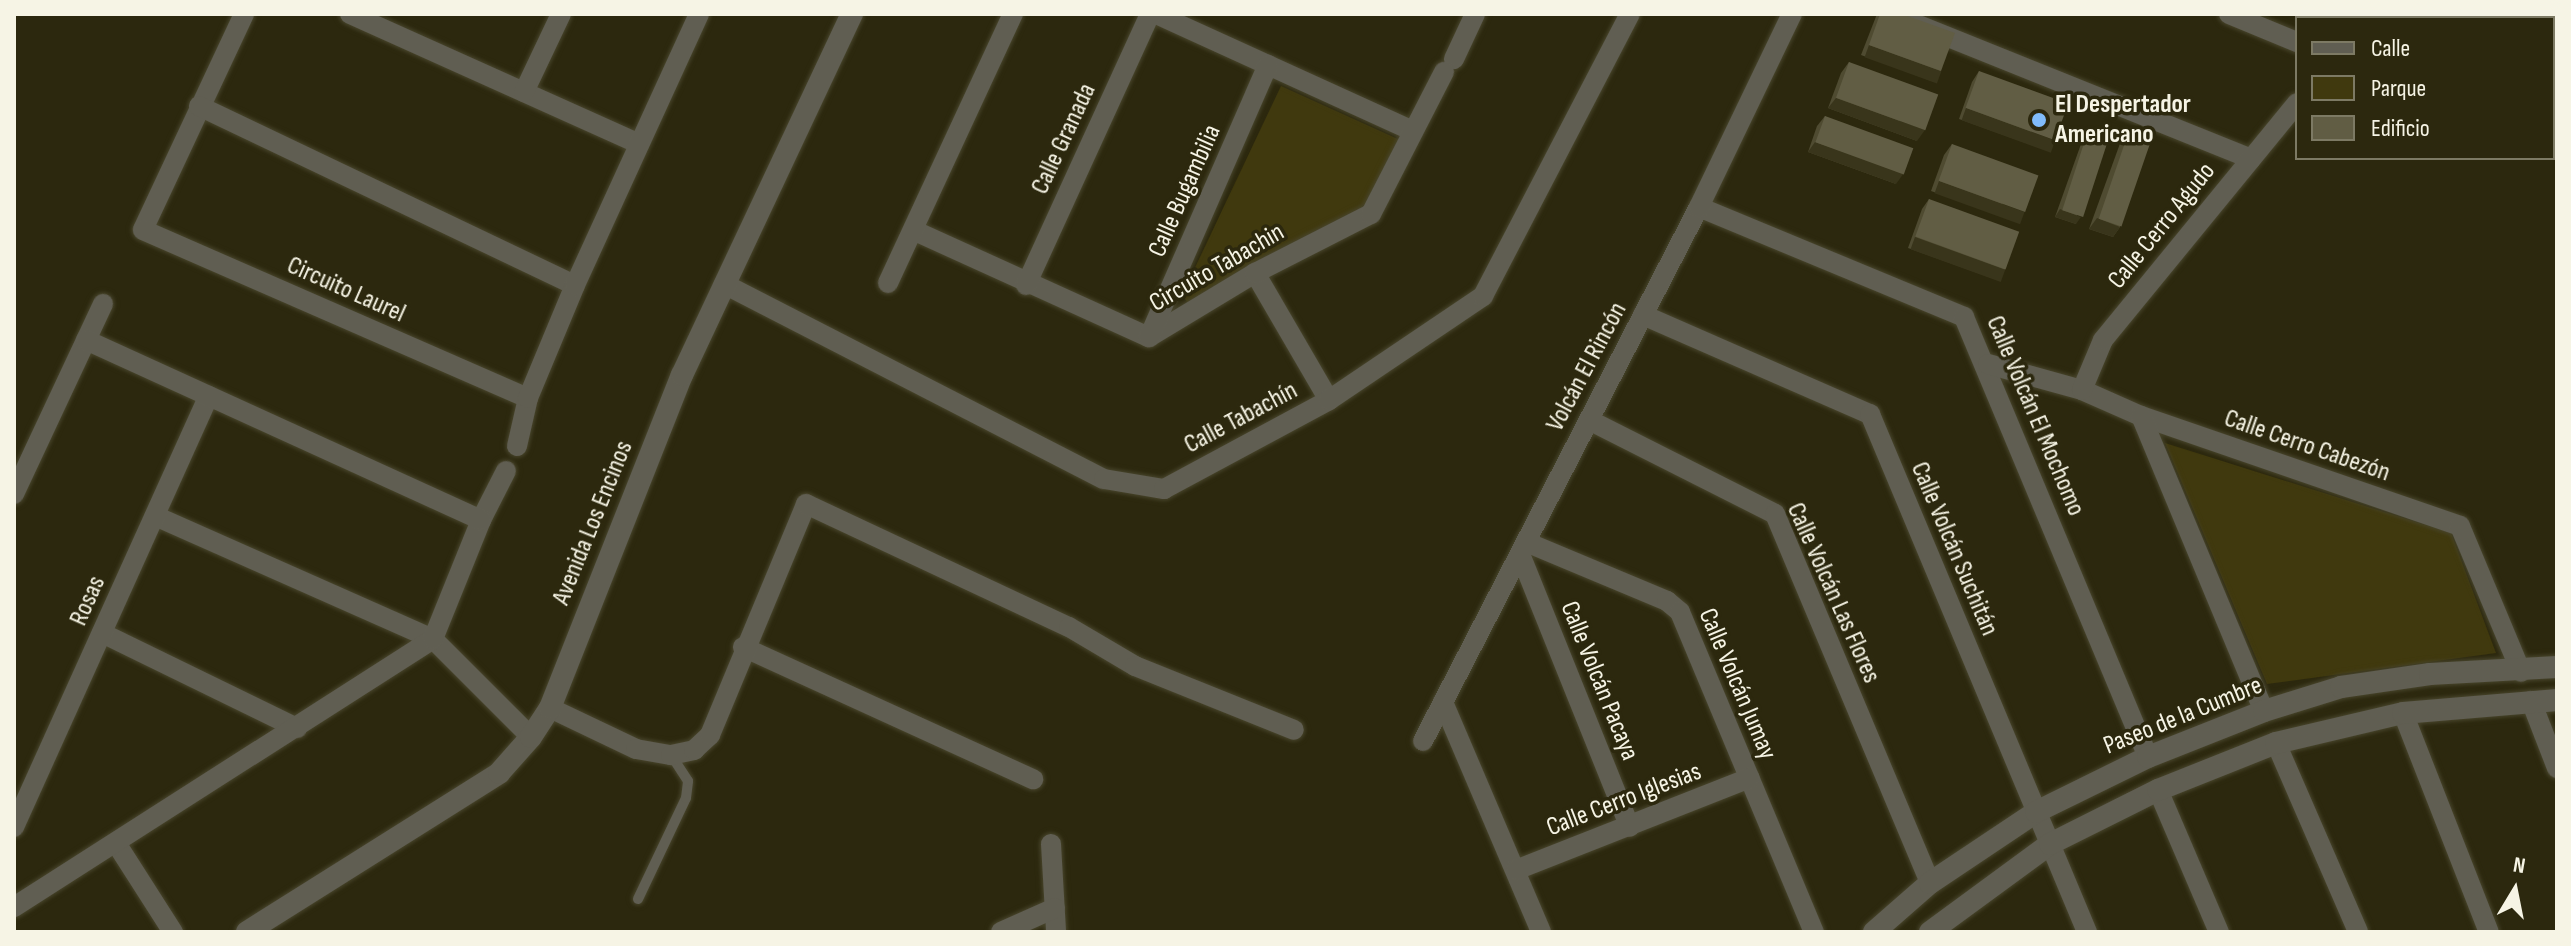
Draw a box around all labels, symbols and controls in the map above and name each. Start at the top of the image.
legend [2295,16,2555,160]
text: Calle [2371,34,2410,63]
text: Parque [2371,74,2426,103]
street label: Calle Granada [1025,79,1103,199]
place label: El Despertador Americano [2055,89,2191,150]
marker: El Despertador Americano [2030,111,2048,129]
text: Edificio [2371,114,2430,143]
street label: Calle Bugambilia [1142,120,1228,262]
street label: Calle Cerro Agudo [2102,157,2222,295]
street label: Circuito Tabachin [1144,217,1290,319]
street label: Circuito Laurel [282,250,410,330]
street label: Volcán El Rincón [1540,297,1634,437]
street label: Calle Volcán El Mochomo [1979,311,2091,521]
street label: Calle Tabachín [1179,375,1303,461]
street label: Calle Cerro Cabezón [2220,403,2394,489]
street label: Avenida Los Encinos [546,436,640,610]
street label: Calle Volcán Suchitán [1903,457,2005,641]
street label: Calle Volcán Las Flores [1779,498,1887,688]
street label: Rosas [63,571,113,631]
street label: Calle Volcán Pacaya [1553,597,1645,765]
street label: Calle Volcán Jumay [1691,604,1783,764]
street label: Paseo de la Cumbre [2099,670,2267,762]
street label: Calle Cerro Iglesias [1542,756,1706,844]
north arrow [2475,850,2555,930]
text: N [2511,852,2527,880]

